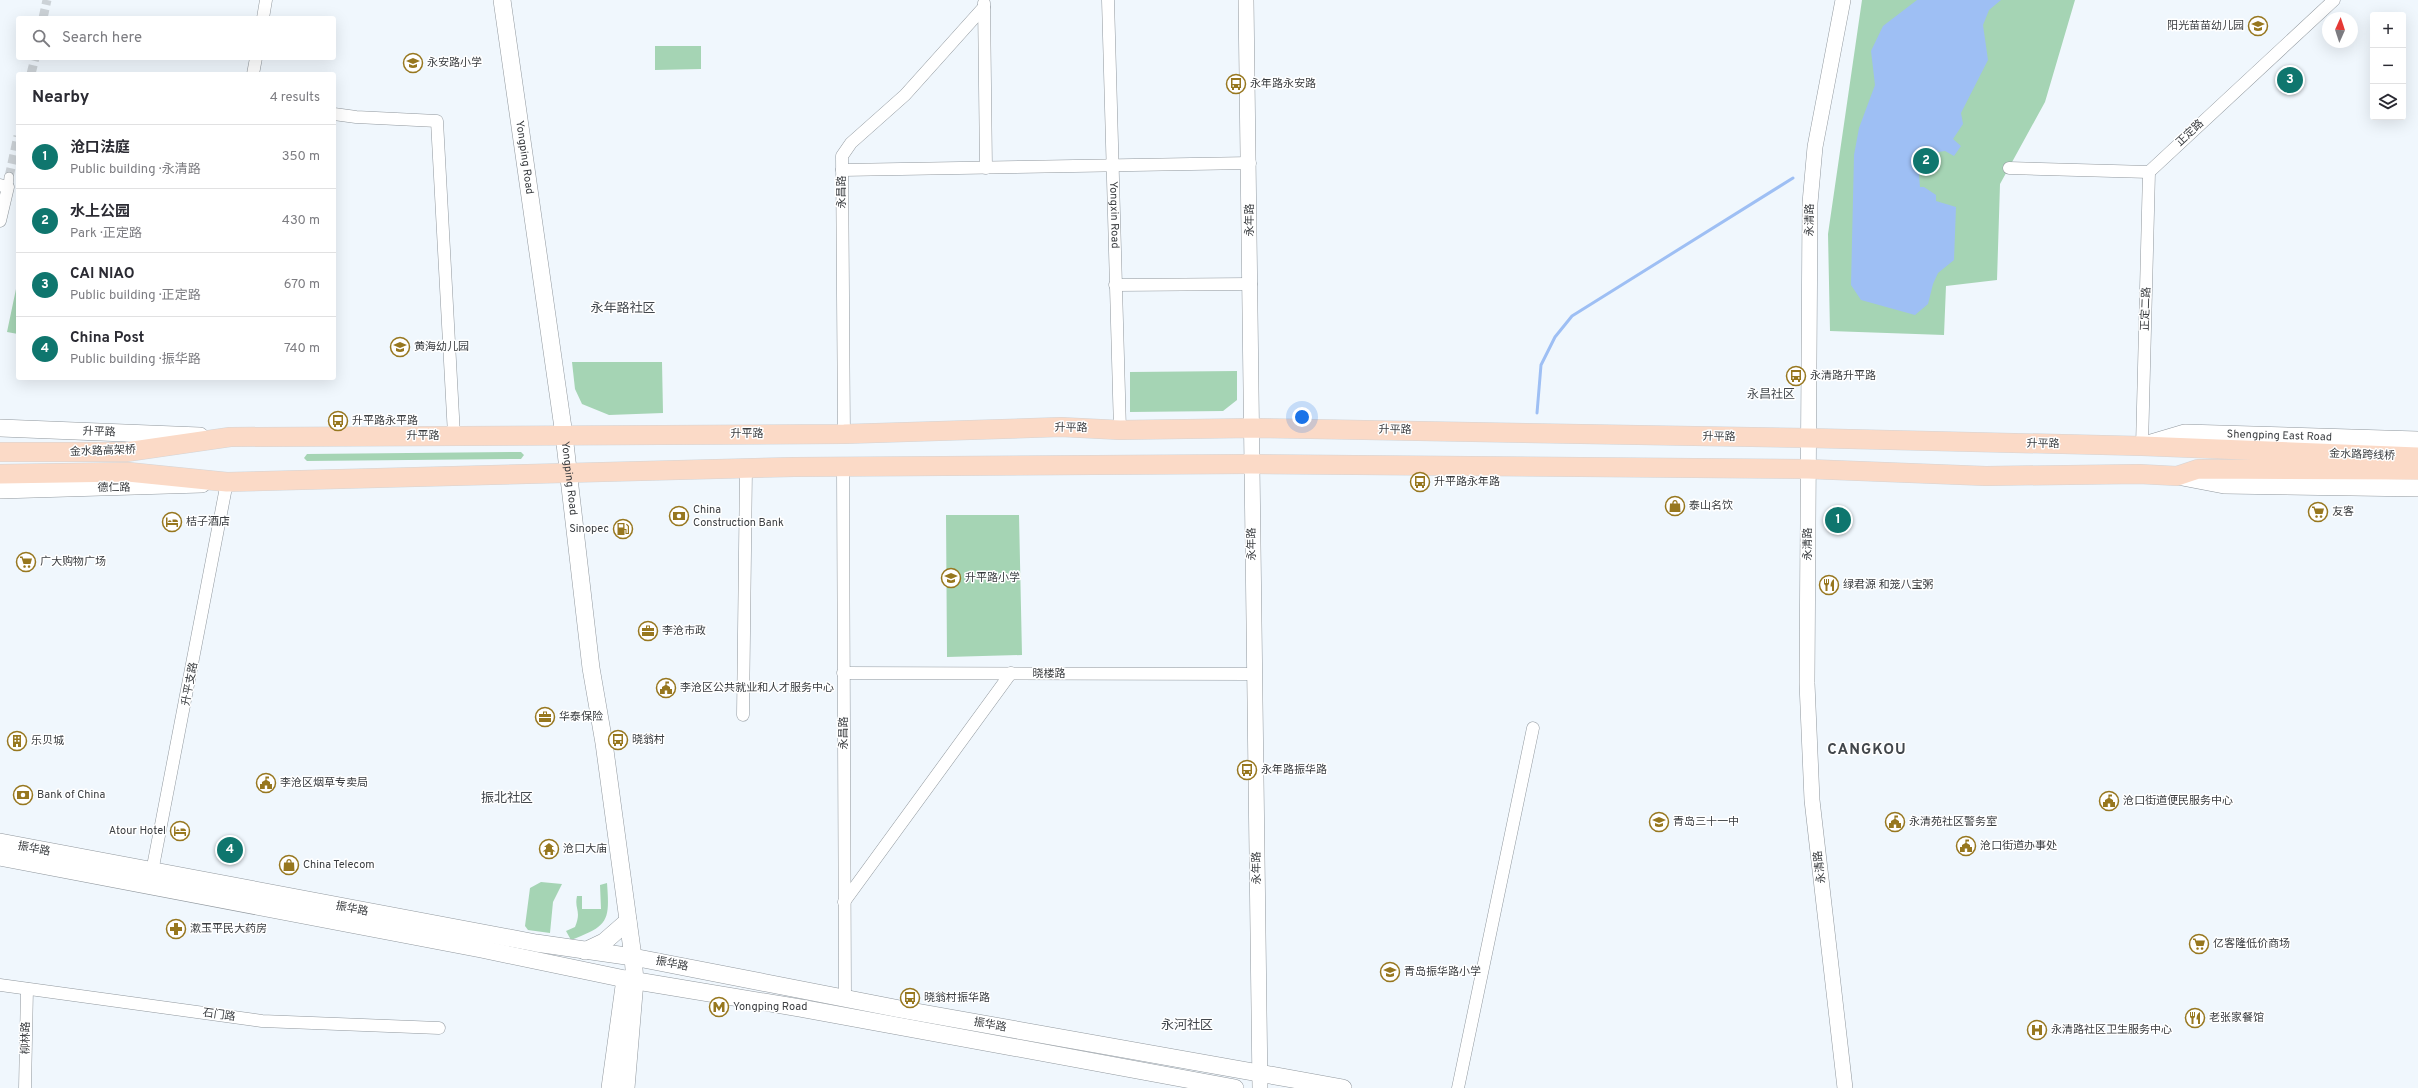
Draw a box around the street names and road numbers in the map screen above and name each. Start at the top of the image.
street label: 正定路 [2173,117,2207,149]
street label: Yongping Road [512,120,537,195]
street label: 永昌路 [835,176,849,209]
street label: Yongxin Road [1106,181,1122,249]
street label: 永清路 [1803,203,1817,237]
street label: 永年路 [1243,204,1257,237]
street label: 正定二路 [2138,287,2154,331]
street label: 升平路 [1054,421,1088,435]
street label: 升平路 [1378,423,1412,437]
street label: 升平路 [82,424,116,440]
street label: 升平路 [731,427,764,441]
street label: Shengping East Road [2226,427,2332,444]
street label: 升平路 [407,429,440,443]
street label: 升平路 [1702,430,1736,444]
street label: 升平路 [2026,437,2060,451]
street label: Yongping Road [558,441,580,516]
street label: 金水路高架桥 [70,443,136,459]
street label: 金水路跨线桥 [2329,447,2395,463]
street label: 德仁路 [97,481,131,495]
street label: 永年路 [1245,527,1259,561]
street label: 永清路 [1801,528,1815,561]
street label: 升平支路 [179,661,201,707]
street label: 晓楼路 [1033,667,1066,681]
street label: 永昌路 [837,717,851,750]
street label: 振华路 [16,839,52,859]
street label: 永清路 [1811,850,1829,884]
street label: 永年路 [1250,851,1264,885]
street label: 振华路 [334,899,370,919]
street label: 振华路 [654,954,690,974]
street label: 石门路 [202,1006,236,1024]
street label: 振华路 [973,1015,1007,1035]
street label: 柳林路 [19,1021,33,1055]

